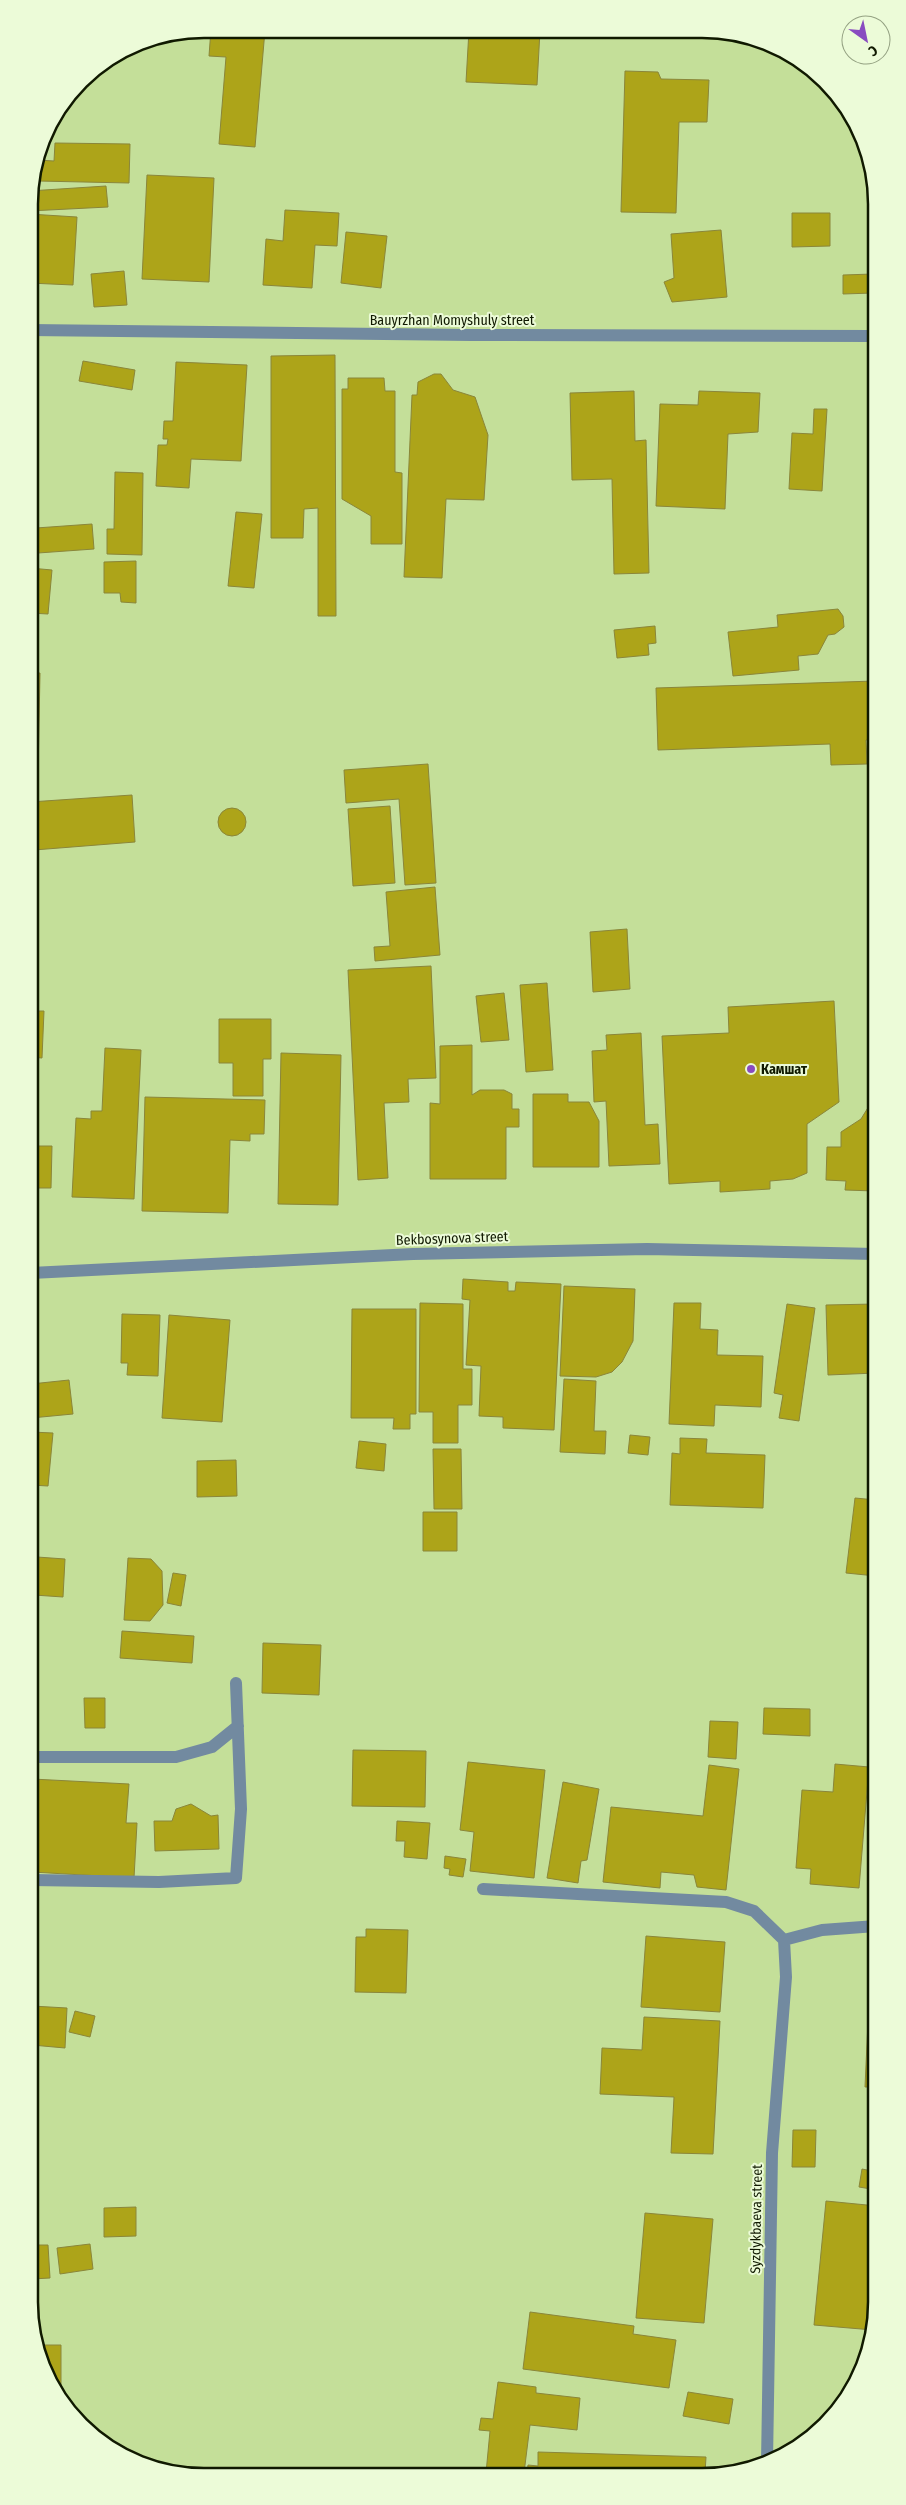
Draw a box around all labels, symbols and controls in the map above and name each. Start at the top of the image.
north arrow [841,15,891,65]
text: С [865,41,881,60]
street label: Bauyrzhan Momyshuly street [370,312,535,329]
place label: Камшат [761,1061,808,1078]
marker: Камшат [745,1063,757,1075]
street label: Bekbosynova street [396,1228,509,1249]
street label: Syzdykbaeva street [747,2164,766,2274]

